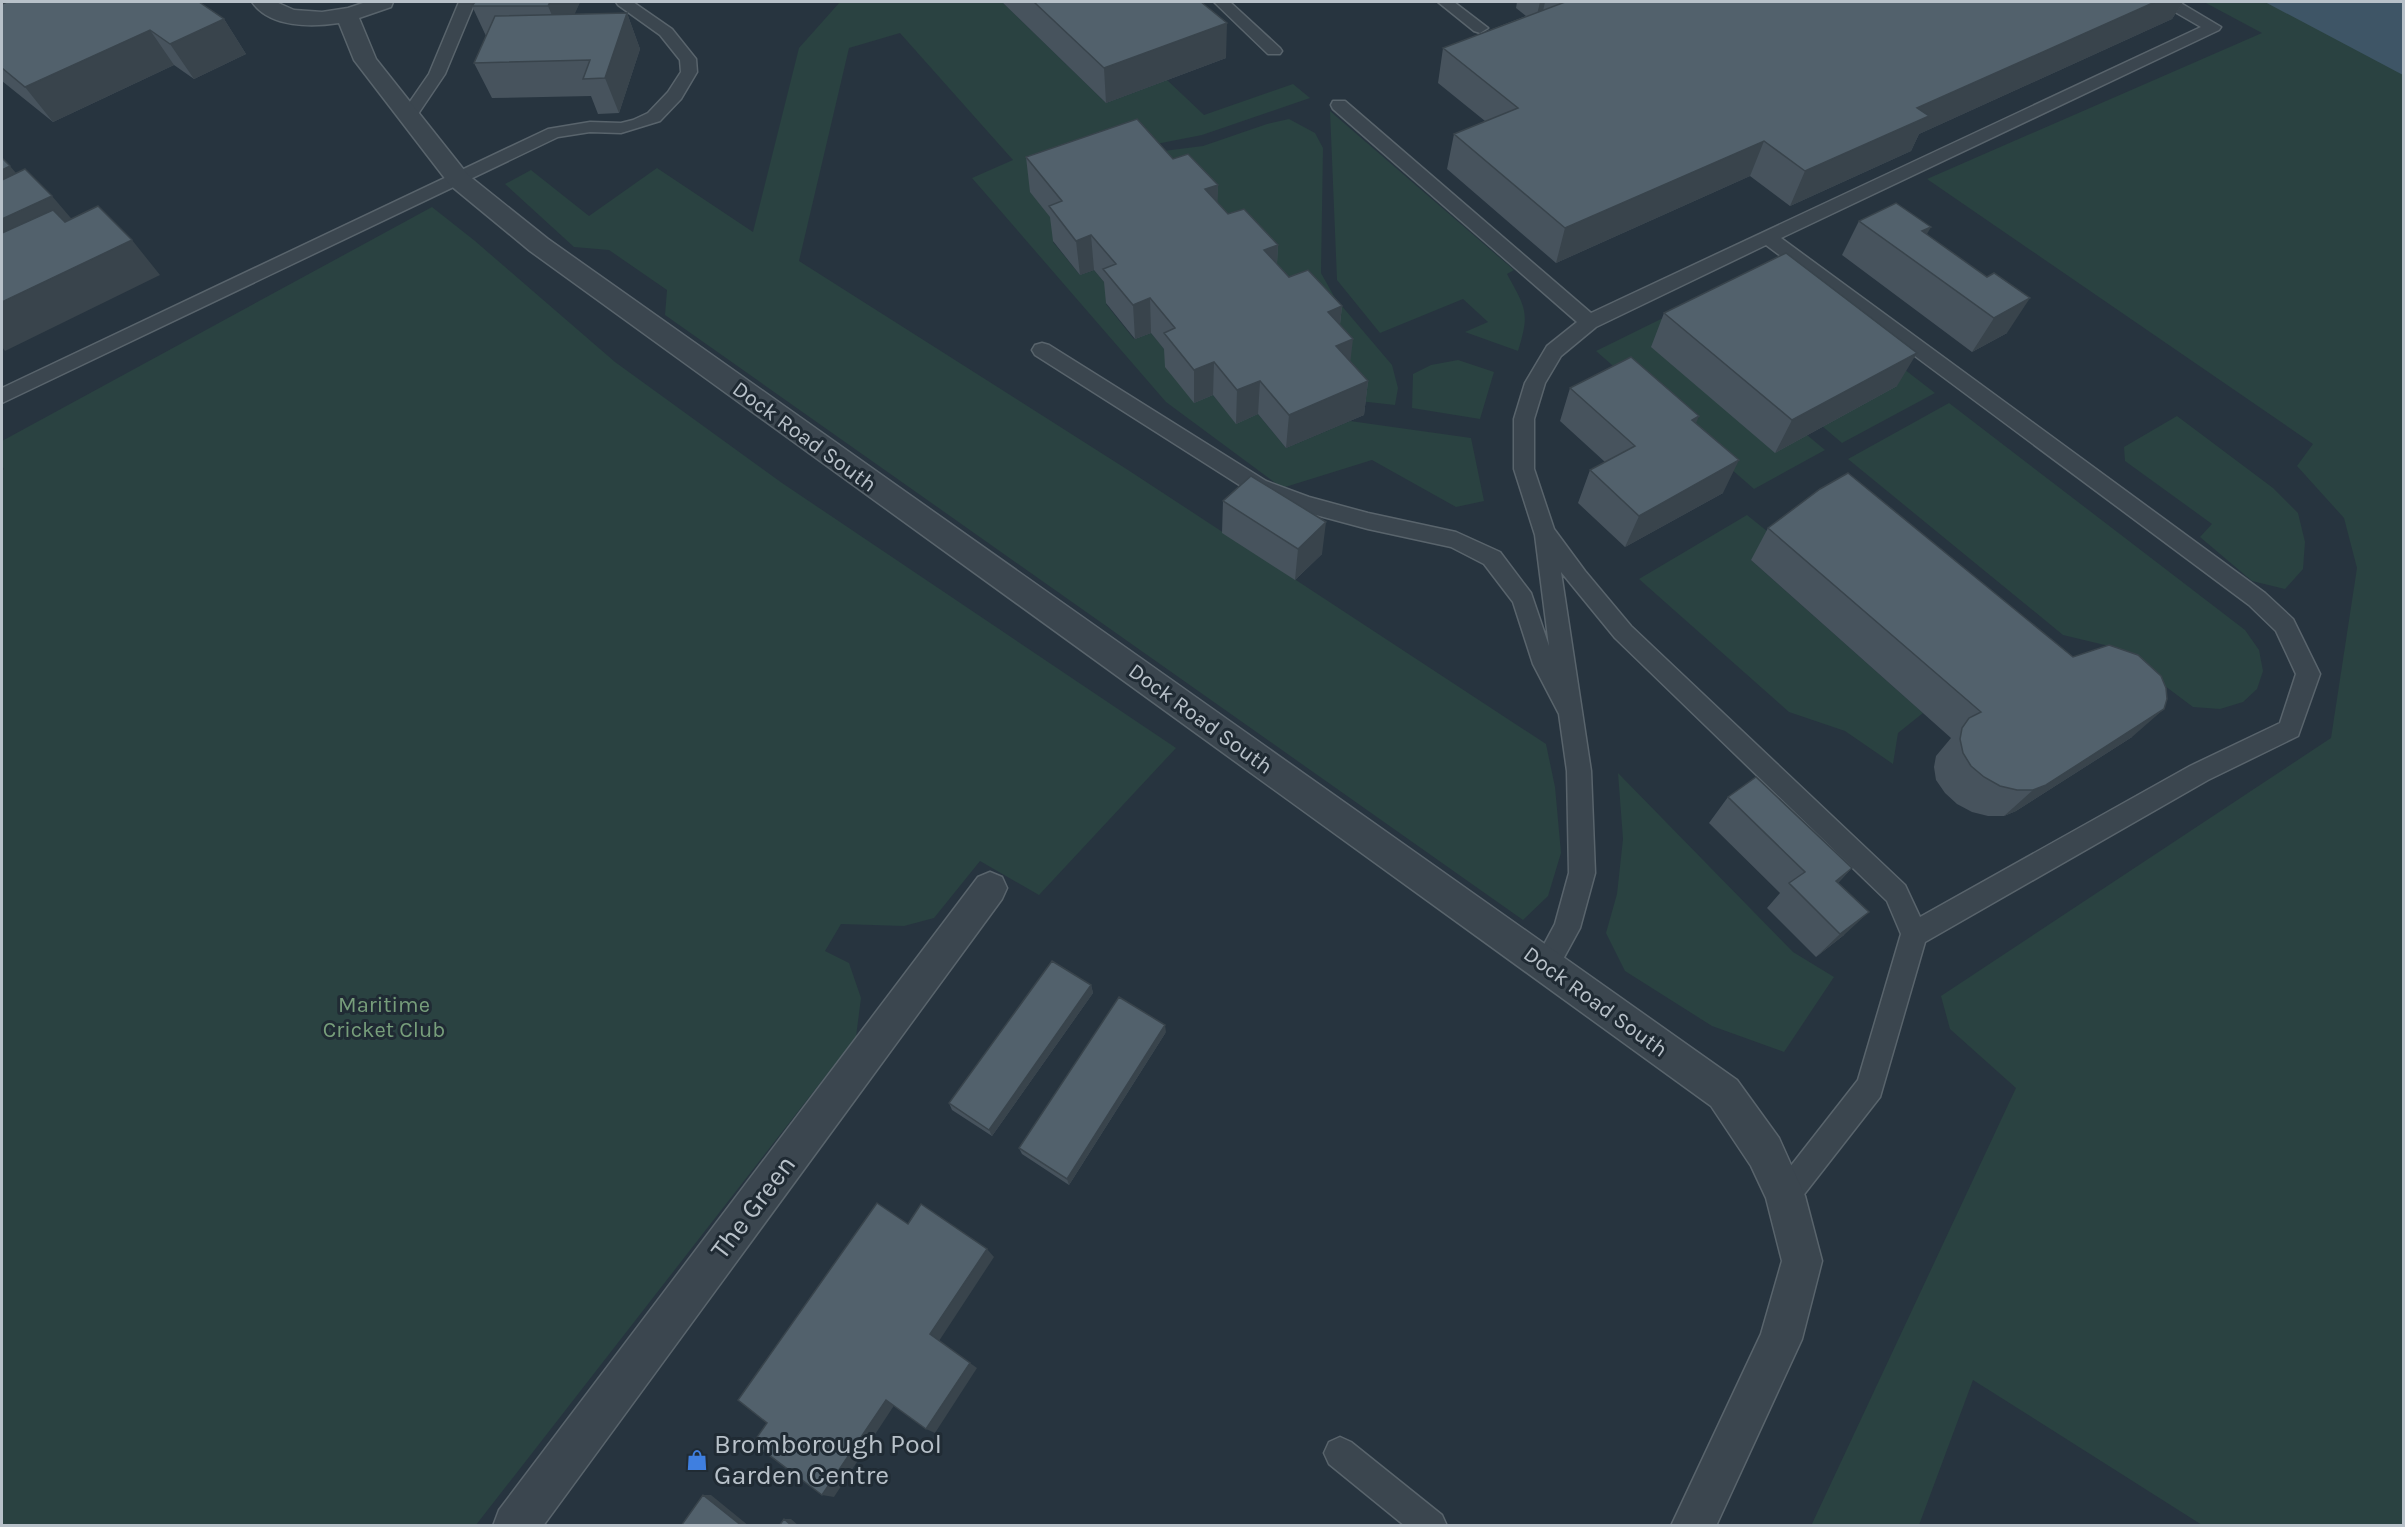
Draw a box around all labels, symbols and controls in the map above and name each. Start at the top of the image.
street label: Dock Road South [727,376,881,498]
street label: Dock Road South [1123,658,1277,780]
street label: Dock Road South [1518,941,1672,1063]
park label: Maritime Cricket Club [323,992,445,1043]
street label: The Green [704,1149,802,1265]
place label: Bromborough Pool Garden Centre [714,1428,942,1491]
shop icon: Bromborough Pool Garden Centre [685,1448,709,1472]

